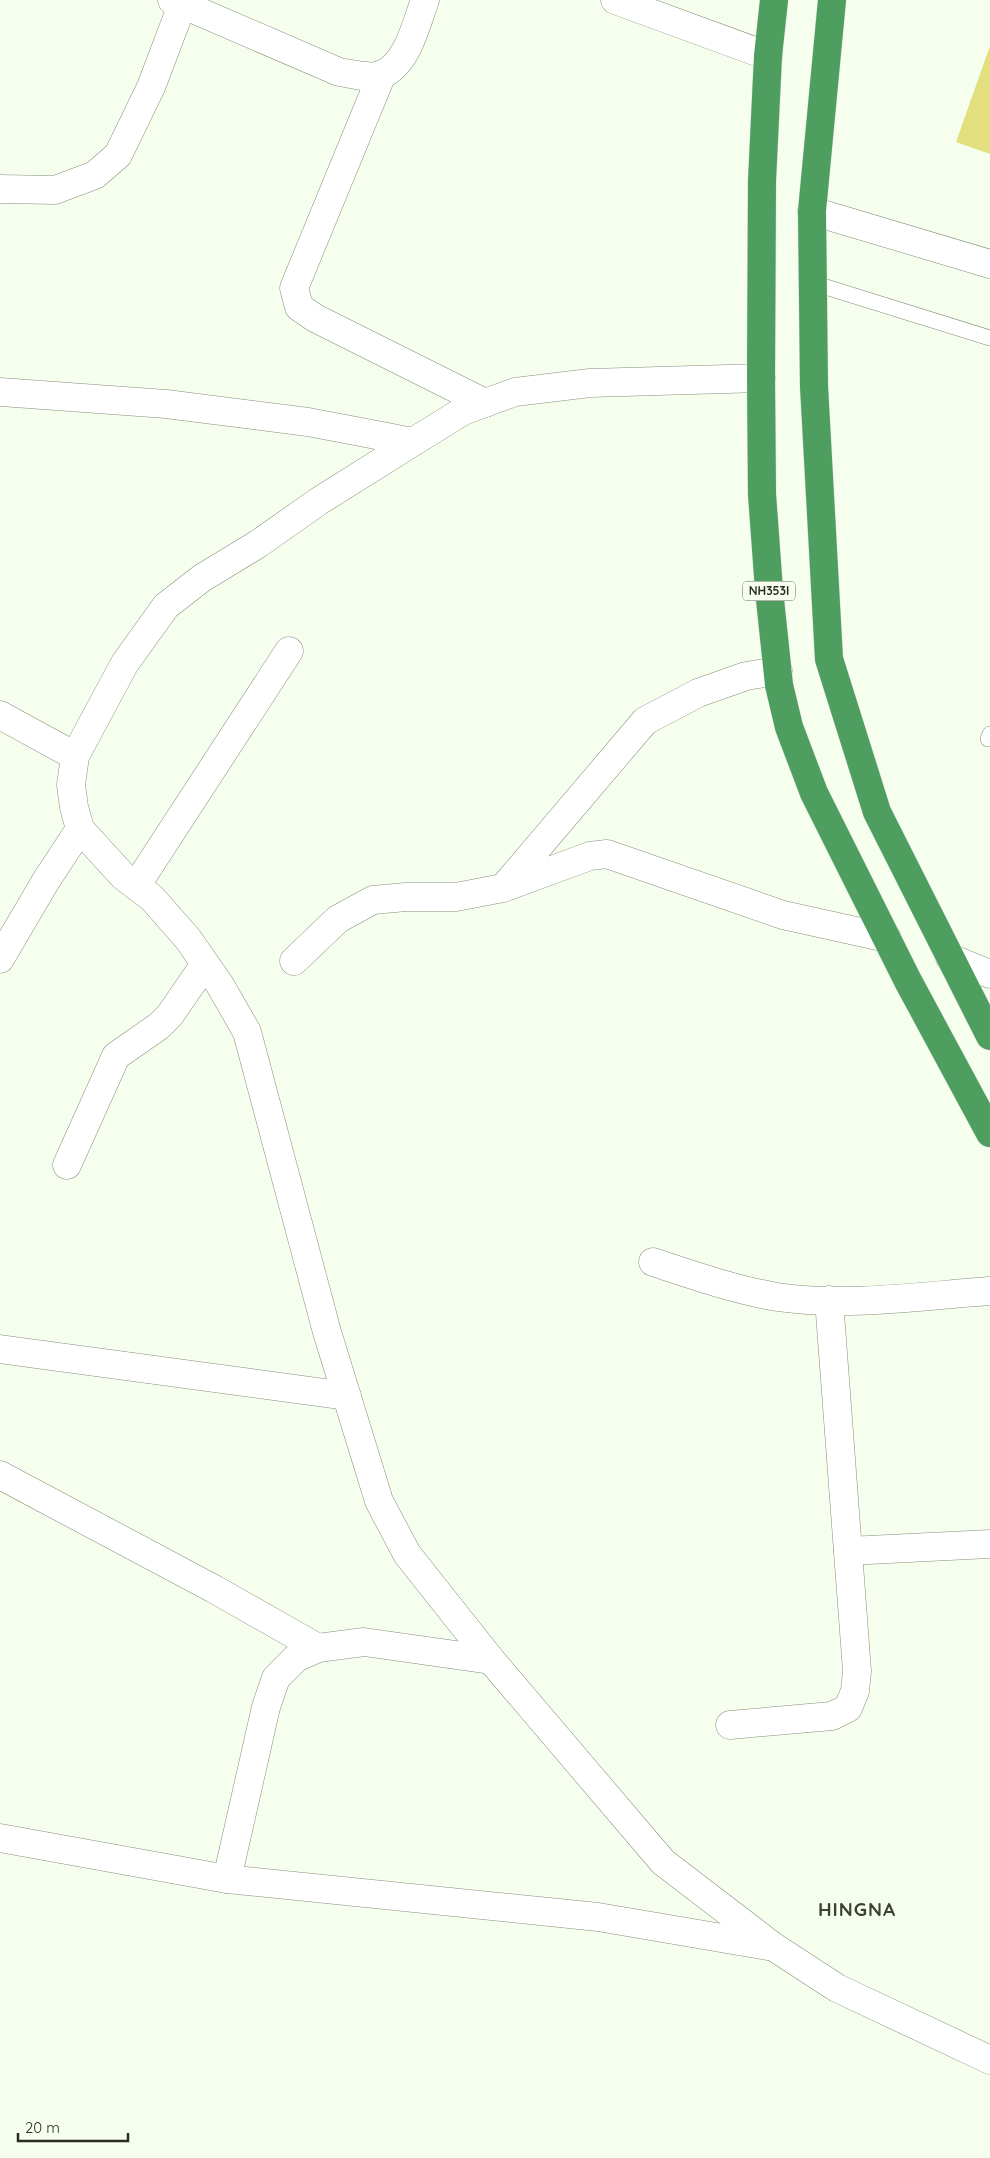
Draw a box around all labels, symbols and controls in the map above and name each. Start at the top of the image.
road number: NH353I [743,582,795,600]
district label: HINGNA [818,1897,896,1921]
scale bar [18,2110,128,2142]
text: 20 m [25,2118,60,2137]

